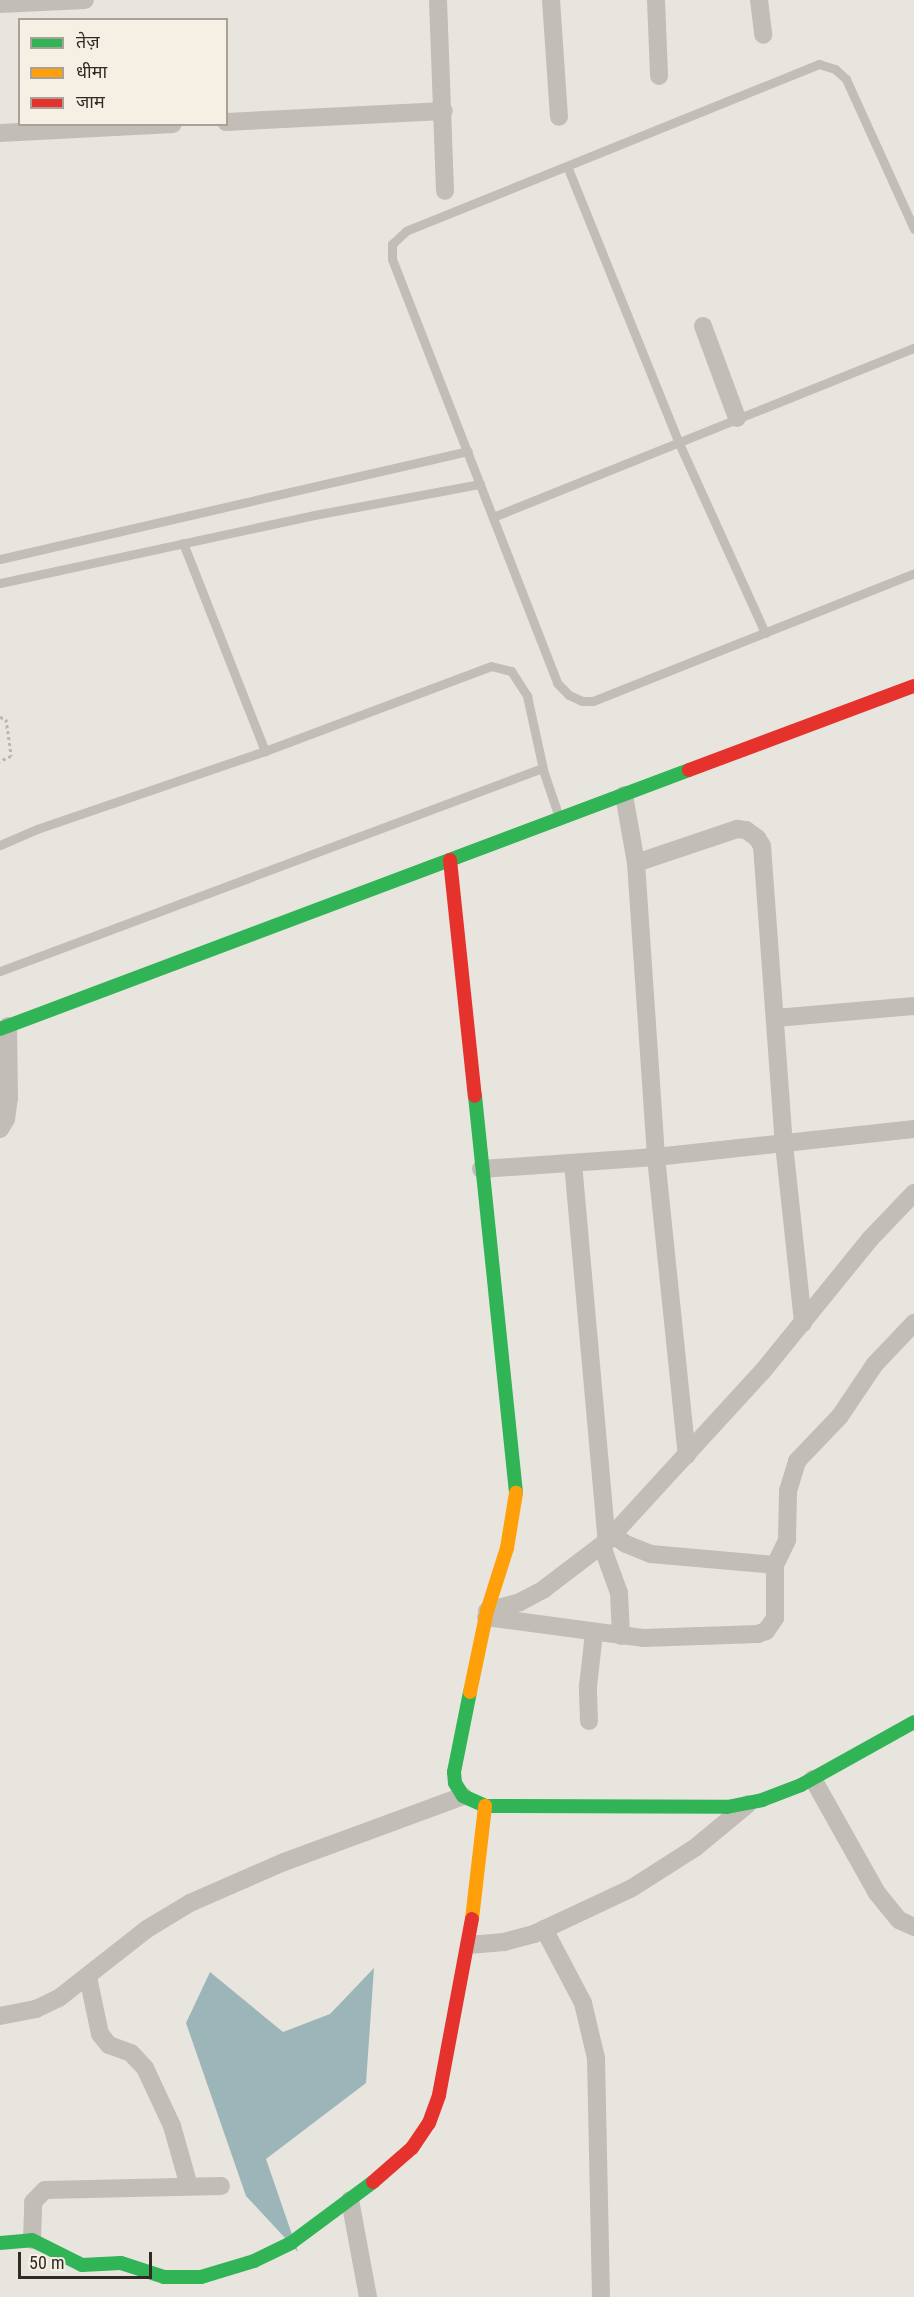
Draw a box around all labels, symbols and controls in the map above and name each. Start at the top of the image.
legend [18,18,228,126]
text: तेज़ [76,31,100,52]
text: धीमा [76,61,107,82]
text: जाम [76,91,105,112]
scale bar [21,2240,154,2278]
text: 50 m [29,2252,64,2273]

